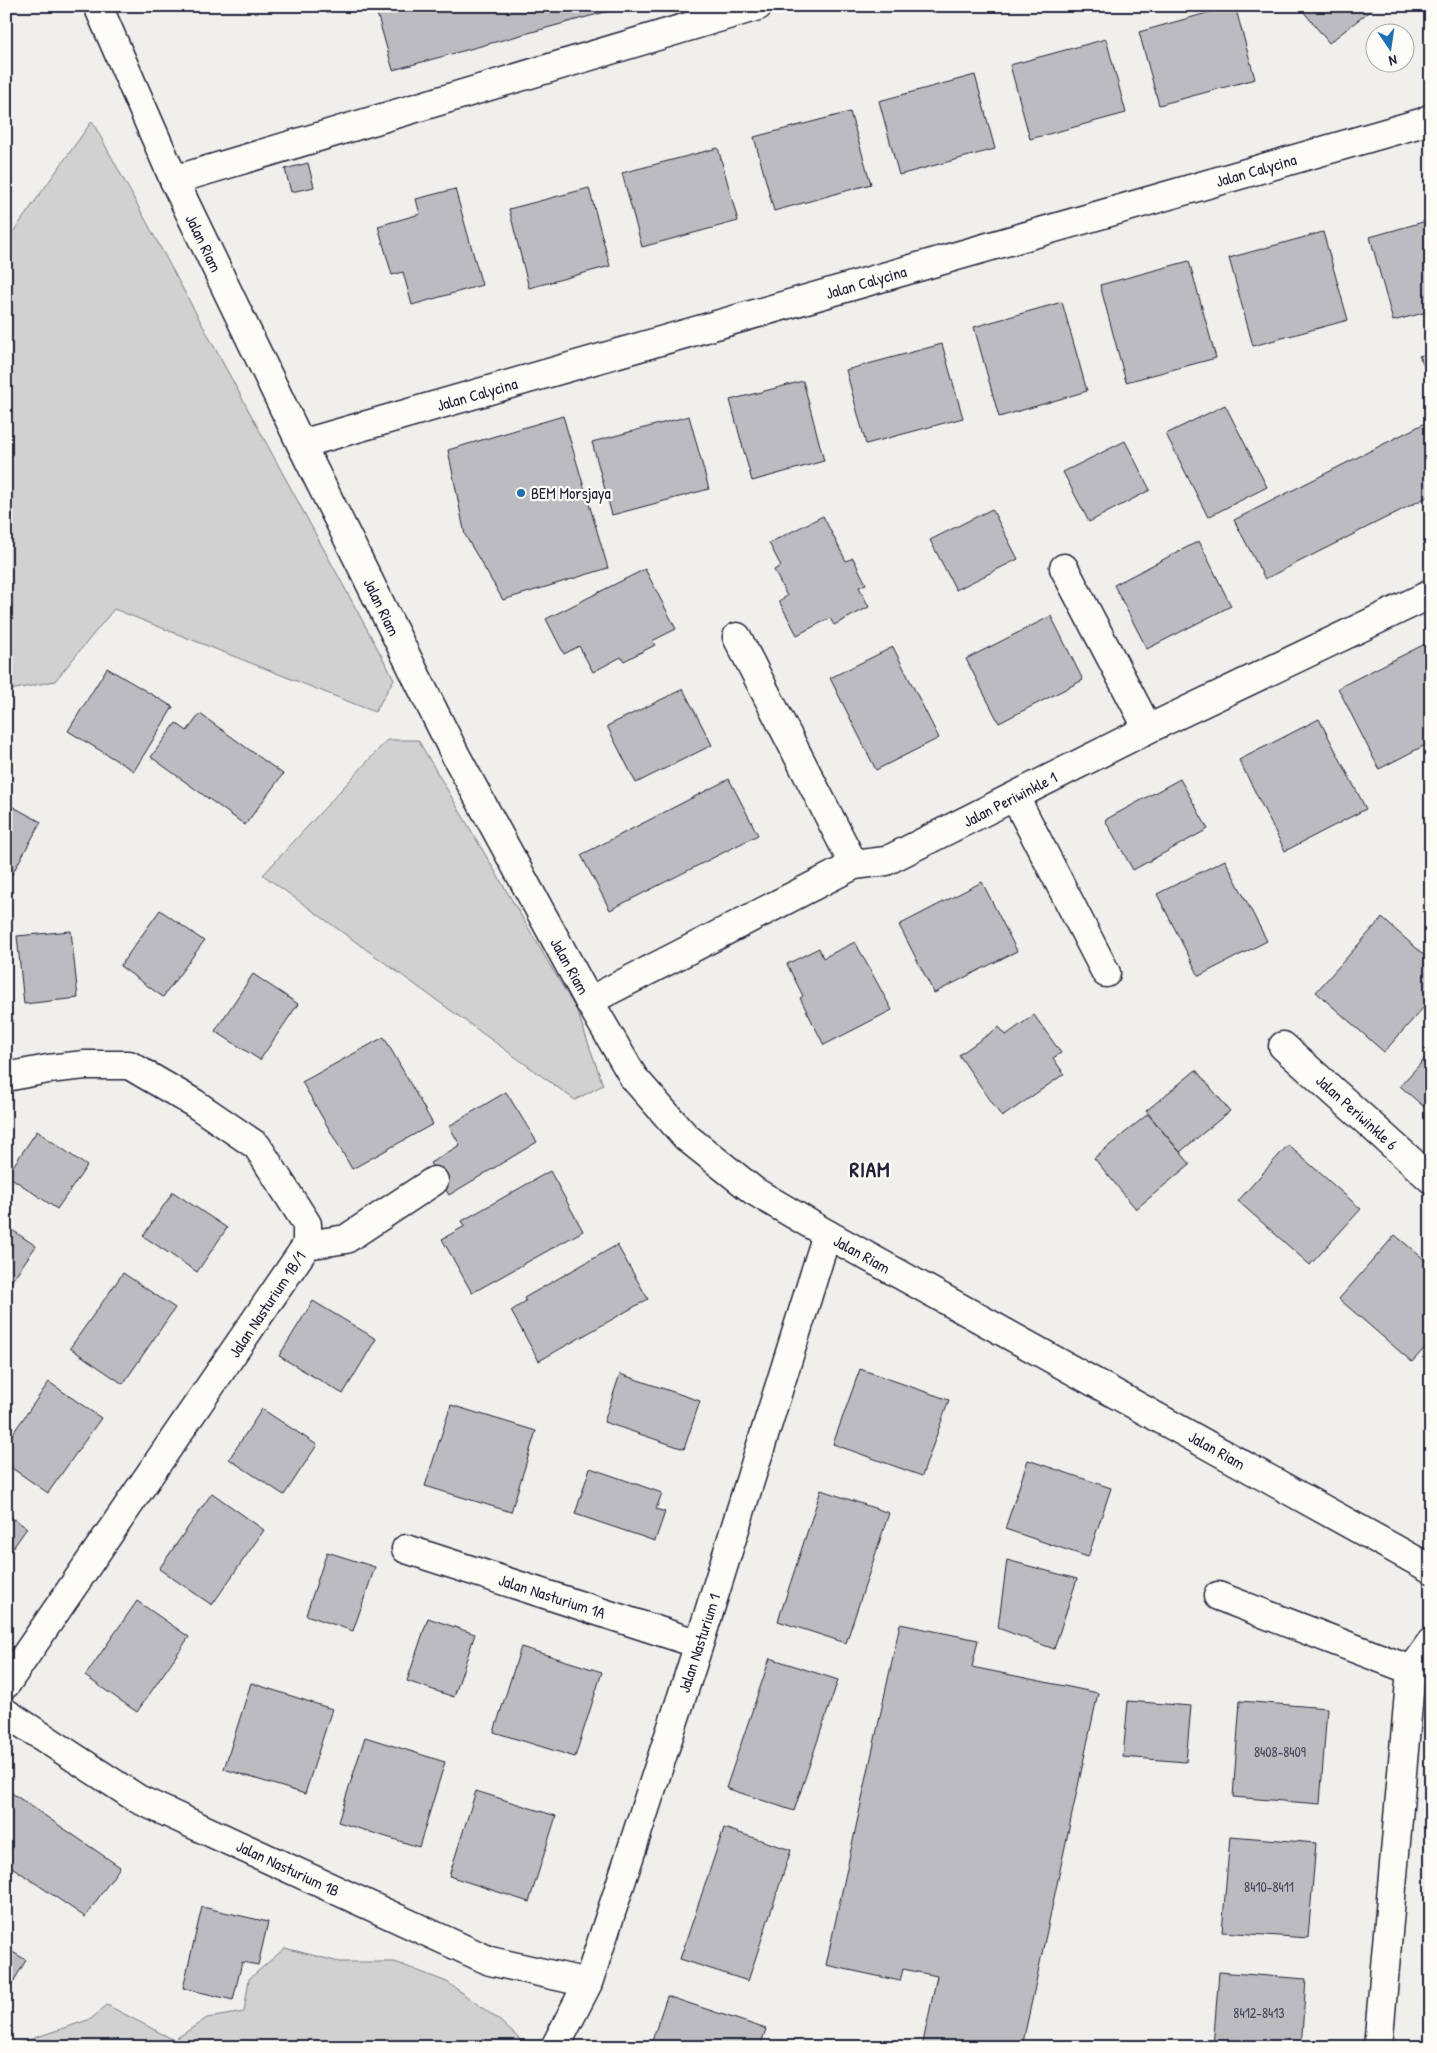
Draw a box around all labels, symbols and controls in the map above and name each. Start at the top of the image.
north arrow [1364,22,1414,72]
text: N [1387,51,1399,71]
street label: Jalan Calycina [1213,148,1299,192]
street label: Jalan Riam [181,210,227,276]
street label: Jalan Calycina [823,260,909,304]
street label: Jalan Calycina [434,372,520,416]
place label: BEM Morsjaya [531,482,611,504]
marker: BEM Morsjaya [515,487,527,499]
street label: Jalan Riam [359,574,405,640]
street label: Jalan Periwinkle 1 [959,766,1061,832]
street label: Jalan Riam [545,934,595,998]
street label: Jalan Periwinkle 6 [1311,1069,1403,1155]
district label: RIAM [849,1155,891,1184]
street label: Jalan Riam [830,1229,894,1279]
street label: Jalan Nasturium 1B/1 [223,1246,311,1361]
street label: Jalan Riam [1185,1425,1249,1475]
street label: Jalan Nasturium 1A [496,1568,608,1624]
street label: Jalan Nasturium 1 [673,1590,725,1695]
house number: 8408-8409 [1254,1742,1306,1761]
street label: Jalan Nasturium 1B [233,1835,343,1901]
house number: 8410-8411 [1244,1877,1294,1896]
house number: 8412-8413 [1233,2003,1285,2022]

